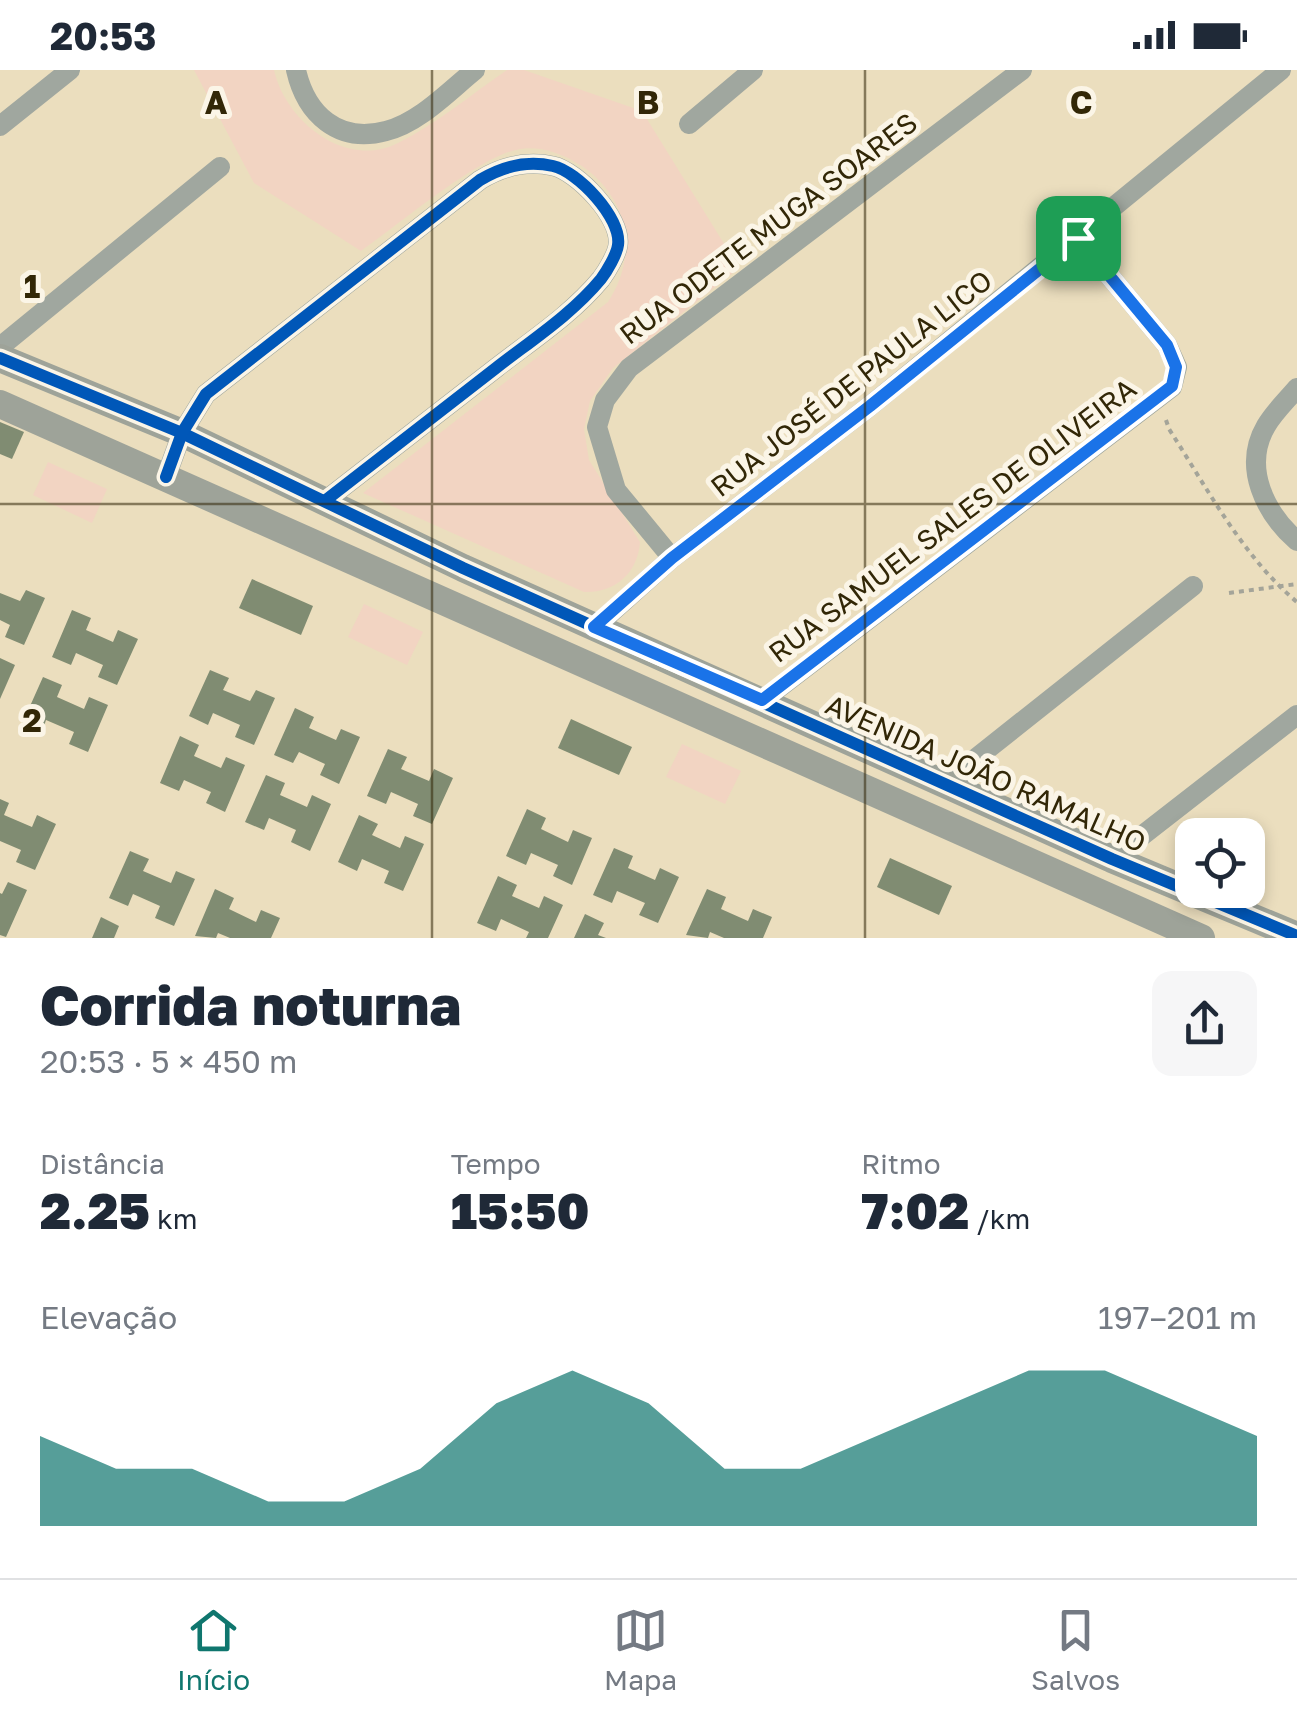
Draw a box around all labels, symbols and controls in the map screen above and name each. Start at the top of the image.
text: 20:53 [50,13,156,58]
text: A [205,83,228,121]
text: B [637,83,659,121]
text: C [1070,83,1092,121]
street label: RUA ODETE MUGA SOARES [613,105,923,351]
pin [1036,196,1121,281]
icon: arrive [1051,211,1106,266]
street label: RUA JOSÉ DE PAULA LICO [704,263,998,503]
text: 1 [24,267,40,305]
street label: RUA SAMUEL SALES DE OLIVEIRA [762,371,1142,669]
street label: AVENIDA JOÃO RAMALHO [821,687,1151,859]
text: 2 [22,701,42,739]
map controls [1175,818,1265,908]
button: locate [1175,818,1265,908]
text: Corrida noturna [40,971,461,1037]
button: share [1152,971,1257,1076]
text: 20:53 · 5 × 450 m [40,1042,297,1080]
text: Distância [40,1147,165,1180]
text: Tempo [451,1147,541,1180]
text: Ritmo [861,1147,941,1180]
text: 2.25 [40,1180,150,1240]
text: 15:50 [451,1180,590,1240]
text: 7:02 [861,1180,969,1240]
text: km [150,1202,198,1235]
text: /km [969,1202,1030,1235]
text: Elevação [40,1298,177,1336]
text: 197–201 m [1098,1298,1257,1336]
tab: Início [177,1603,250,1696]
tab: Mapa [604,1603,677,1696]
tab: Salvos [1031,1603,1120,1696]

